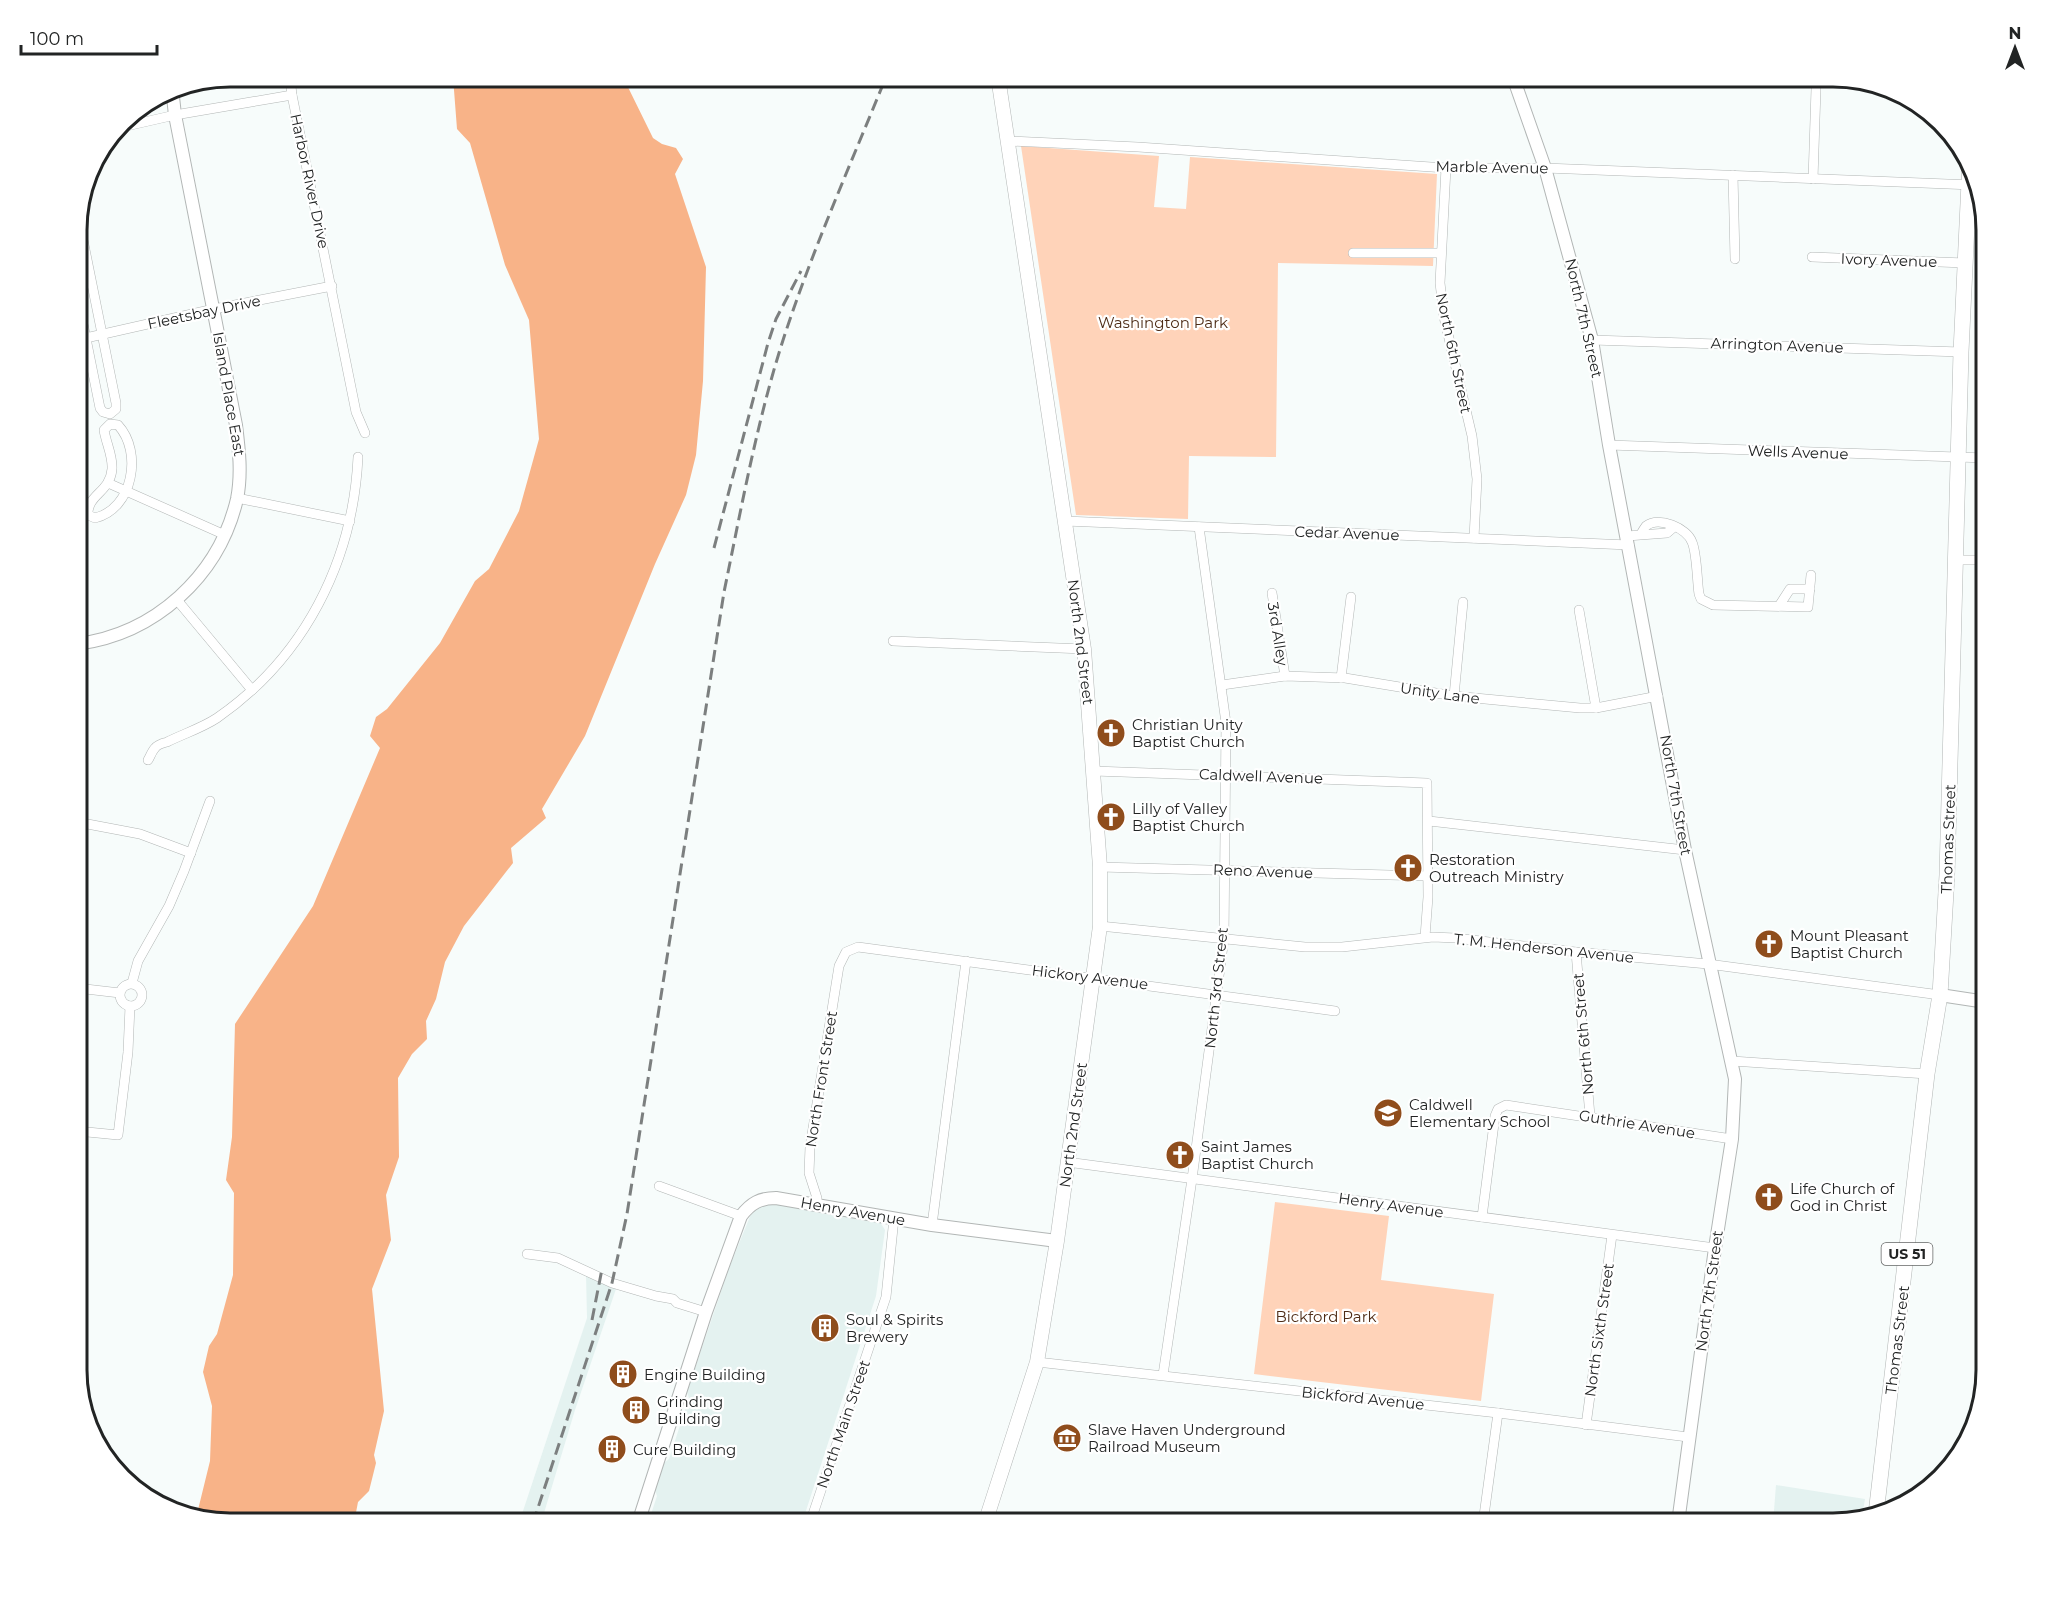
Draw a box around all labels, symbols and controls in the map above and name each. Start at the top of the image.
scale bar [21,18,158,56]
north arrow [1985,18,2045,78]
text: N [2009,24,2021,43]
text: 100 m [30,28,84,50]
street label: Harbor River Drive [286,112,334,250]
street label: Marble Avenue [1435,157,1549,177]
street label: Ivory Avenue [1840,249,1938,271]
street label: North 7th Street [1561,256,1607,380]
street label: Fleetsbay Drive [146,291,262,333]
street label: North 6th Street [1432,291,1476,415]
park label: Washington Park [1098,313,1228,332]
street label: Island Place East [209,330,249,458]
street label: Arrington Avenue [1710,333,1844,357]
street label: Wells Avenue [1747,441,1849,463]
street label: Cedar Avenue [1294,522,1400,544]
street label: North 2nd Street [1064,578,1098,706]
street label: 3rd Alley [1264,601,1293,668]
street label: Unity Lane [1399,678,1481,708]
place label: Christian Unity Baptist Church [1132,715,1245,751]
church icon: Christian Unity Baptist Church [1095,717,1127,749]
street label: North 7th Street [1656,733,1696,857]
street label: Caldwell Avenue [1199,764,1323,788]
street label: Thomas Street [1937,784,1959,894]
place label: Lilly of Valley Baptist Church [1132,799,1245,835]
church icon: Lilly of Valley Baptist Church [1095,801,1127,833]
place label: Restoration Outreach Ministry [1429,850,1565,886]
church icon: Restoration Outreach Ministry [1392,852,1424,884]
street label: Reno Avenue [1213,860,1313,882]
street label: North 3rd Street [1200,926,1232,1050]
place label: Mount Pleasant Baptist Church [1790,926,1909,962]
church icon: Mount Pleasant Baptist Church [1753,928,1785,960]
street label: T. M. Henderson Avenue [1453,929,1635,967]
street label: Hickory Avenue [1031,960,1149,994]
street label: North 6th Street [1568,972,1598,1096]
street label: North Front Street [801,1009,841,1149]
street label: North 2nd Street [1055,1061,1091,1189]
place label: Caldwell Elementary School [1409,1095,1550,1131]
school or university icon: Caldwell Elementary School [1372,1097,1404,1129]
street label: Guthrie Avenue [1578,1105,1696,1143]
place label: Saint James Baptist Church [1201,1137,1314,1173]
church icon: Saint James Baptist Church [1164,1139,1196,1171]
place label: Life Church of God in Christ [1790,1179,1895,1215]
church icon: Life Church of God in Christ [1753,1181,1785,1213]
street label: Henry Avenue [1337,1188,1445,1222]
street label: Henry Avenue [799,1192,907,1230]
street label: North 7th Street [1691,1229,1727,1353]
road number: US 51 [1882,1243,1932,1265]
street label: North Sixth Street [1580,1262,1618,1398]
street label: Thomas Street [1881,1284,1913,1396]
park label: Bickford Park [1275,1307,1377,1326]
place label: Soul & Spirits Brewery [846,1310,943,1346]
building icon: Soul & Spirits Brewery [809,1312,841,1344]
street label: North Main Street [812,1357,874,1491]
building icon: Engine Building [607,1358,639,1390]
place label: Engine Building [644,1365,766,1384]
street label: Bickford Avenue [1301,1382,1425,1414]
place label: Grinding Building [657,1392,723,1428]
building icon: Grinding Building [620,1394,652,1426]
place label: Slave Haven Underground Railroad Museum [1088,1420,1286,1456]
museum icon: Slave Haven Underground Railroad Museum [1051,1422,1083,1454]
building icon: Cure Building [596,1433,628,1465]
place label: Cure Building [633,1440,736,1459]

